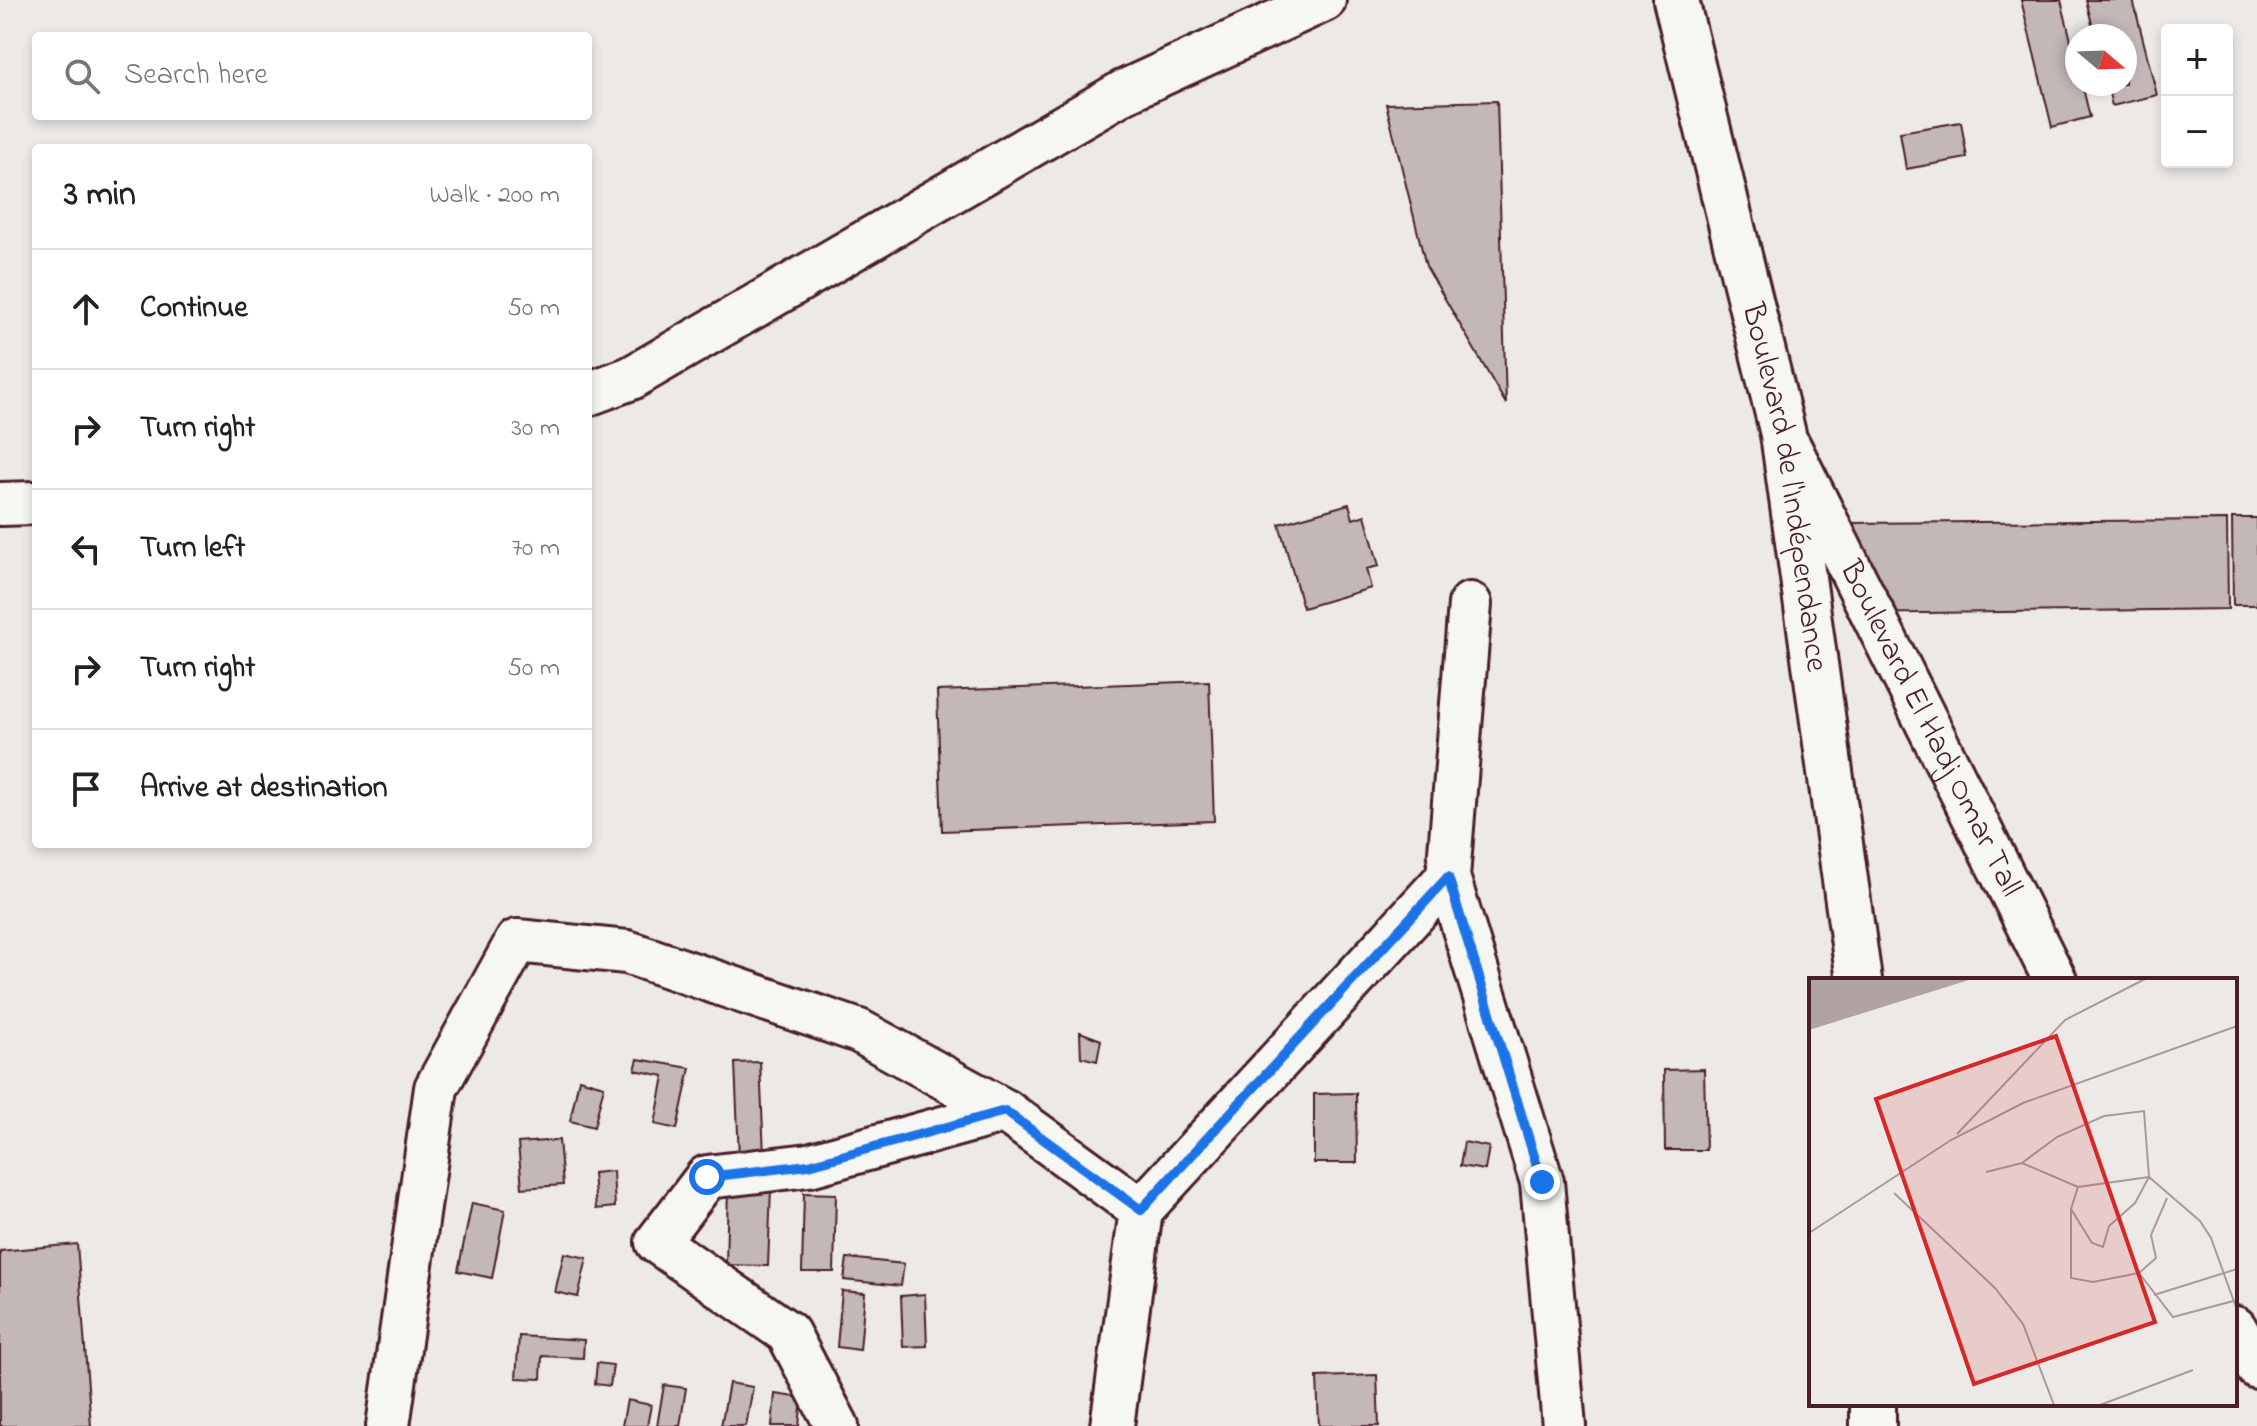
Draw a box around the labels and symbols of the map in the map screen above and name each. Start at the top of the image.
north arrow [2065,24,2137,96]
street label: Boulevard de l'Indépendance [1728,298,1839,675]
street label: Boulevard El Hadj Omar Tall [1826,552,2033,905]
inset map [1809,978,2237,1406]
route start [689,1159,725,1195]
route end [1524,1164,1560,1200]

